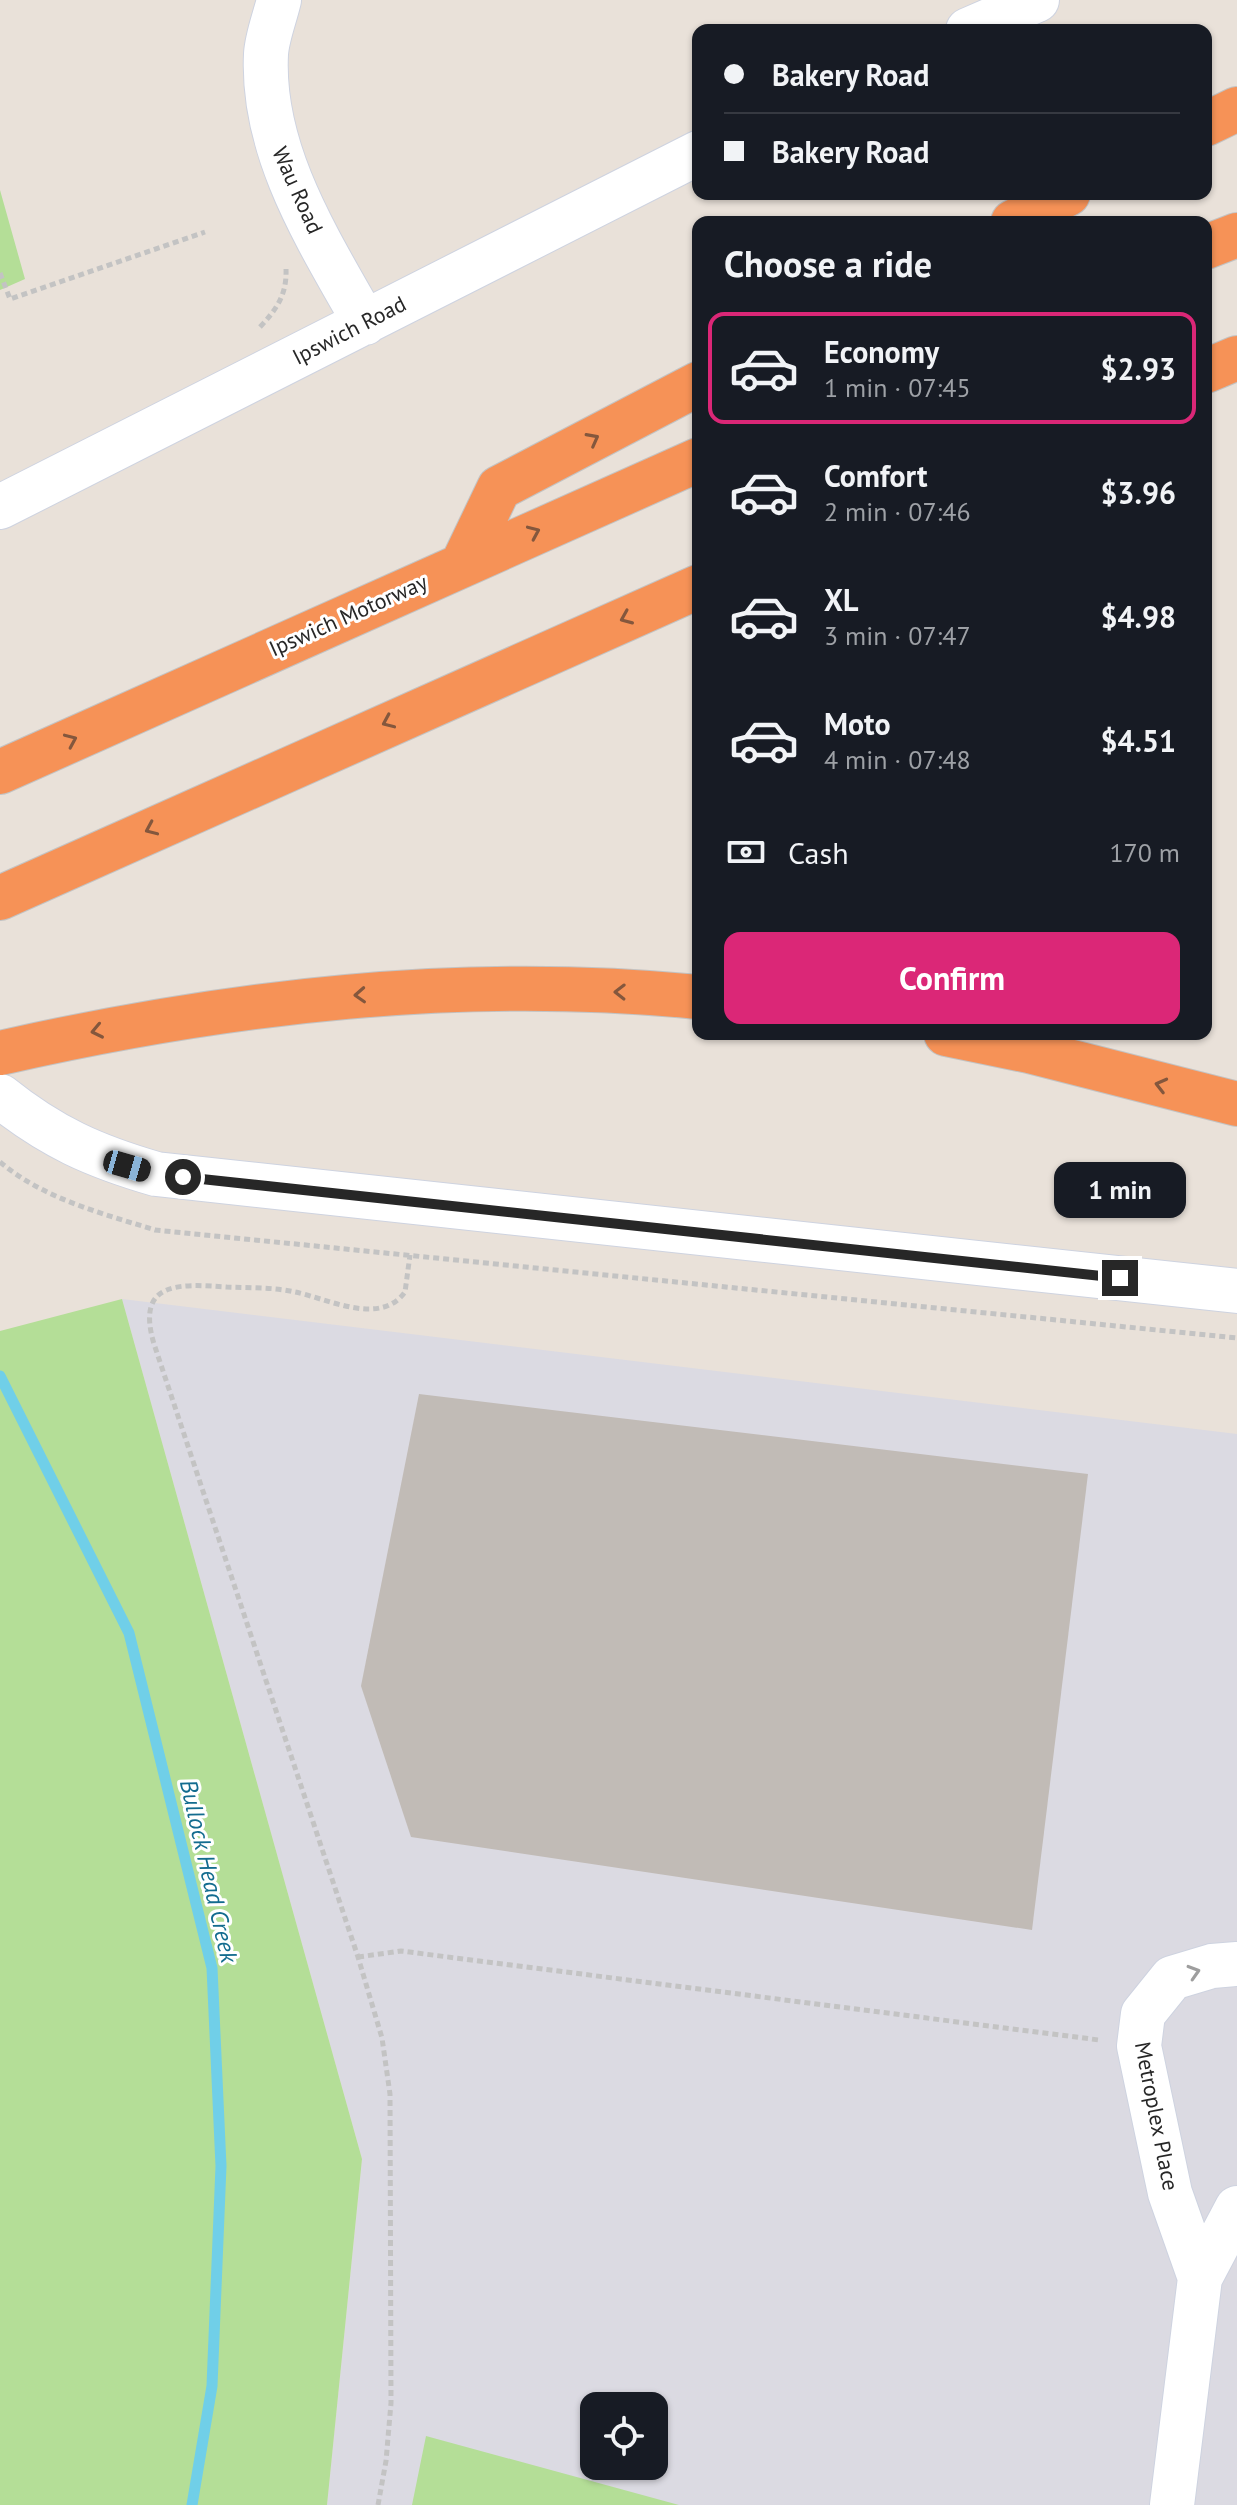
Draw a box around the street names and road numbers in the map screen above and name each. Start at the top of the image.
street label: Wau Road [266,142,330,238]
street label: Ipswich Road [287,289,411,371]
street label: Ipswich Motorway [264,567,432,662]
street label: Metroplex Place [1129,2039,1185,2193]

